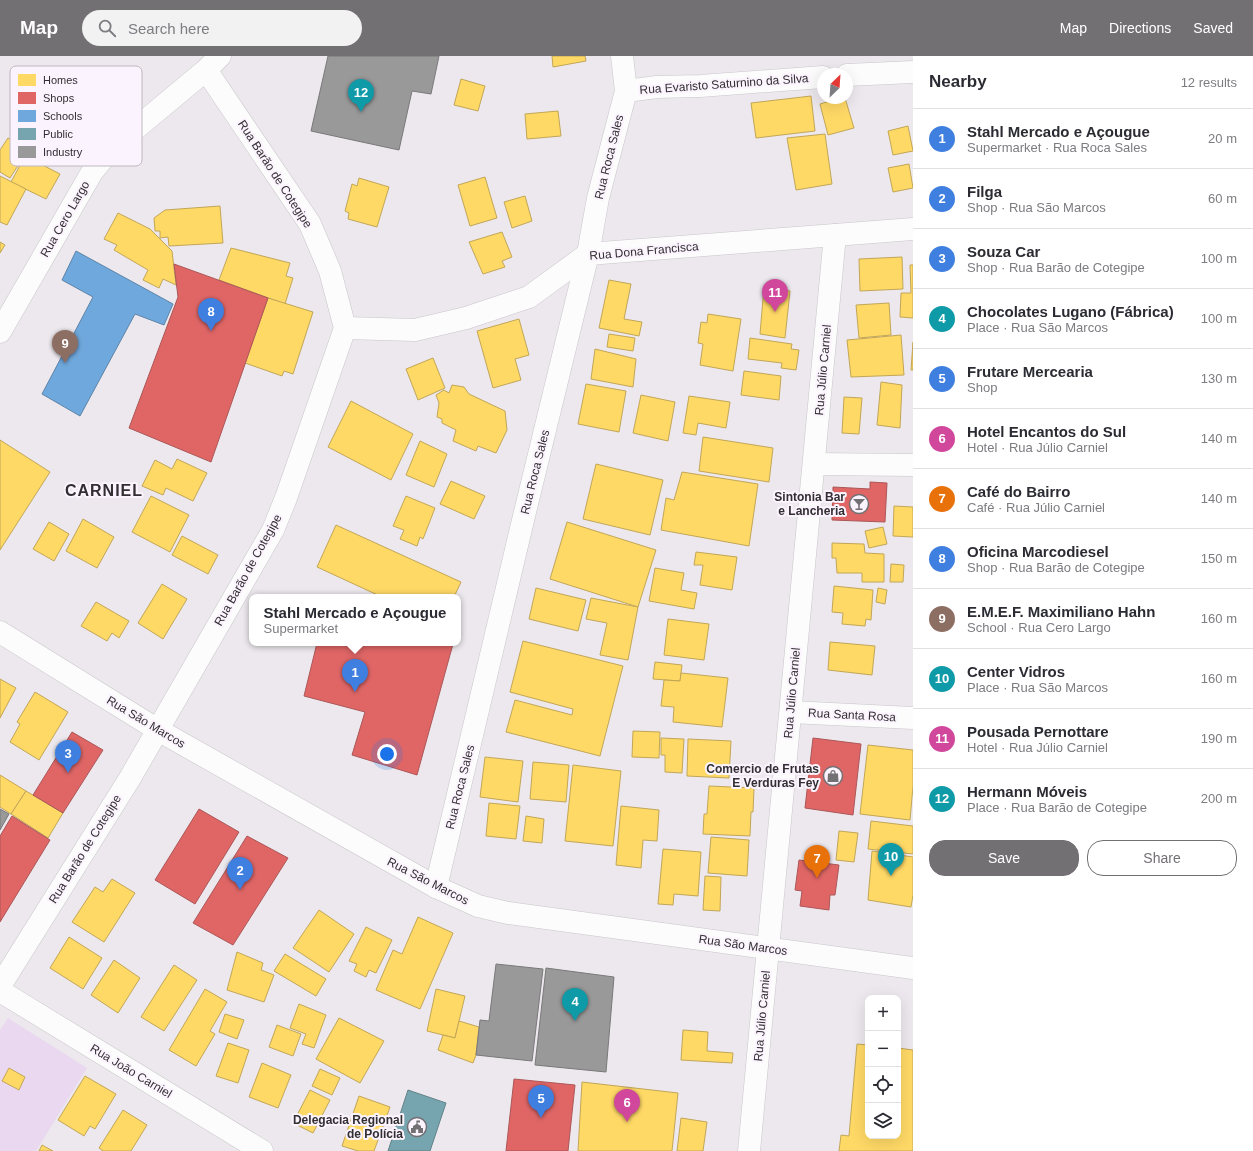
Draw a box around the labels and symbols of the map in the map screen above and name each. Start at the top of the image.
legend [10,66,142,166]
north arrow [817,68,853,104]
street label: Rua Evaristo Saturnino da Silva [639,71,809,97]
text: Homes [43,74,78,86]
pin: 12 [348,79,374,112]
text: Shops [43,92,75,104]
text: Schools [43,110,83,122]
street label: Rua Roca Sales [592,113,626,201]
street label: Rua Barão de Cotegipe [235,118,315,231]
text: Public [43,128,73,140]
text: Industry [43,146,83,158]
street label: Rua Cero Largo [38,178,93,259]
street label: Rua Dona Francisca [589,239,699,263]
pin: 11 [762,279,788,312]
pin: 8 [198,298,224,331]
street label: Rua Júlio Carniel [812,324,834,416]
pin: 9 [52,330,78,363]
street label: Rua Roca Sales [518,428,552,516]
district label: CARNIEL [65,482,143,499]
place label: Sintonia Bar e Lancheria [774,490,845,518]
bar icon: Sintonia Bar e Lancheria [848,493,870,515]
street label: Rua Barão de Cotegipe [211,511,285,628]
street label: Rua Júlio Carniel [781,647,803,739]
pin: 1 [342,659,368,692]
street label: Rua São Marcos [104,693,188,751]
street label: Rua Santa Rosa [808,706,897,724]
pin: 3 [55,740,81,773]
street label: Rua Roca Sales [443,743,477,831]
your location [377,744,397,764]
place label: Comercio de Frutas E Verduras Fey [706,762,819,790]
shop icon: Comercio de Frutas E Verduras Fey [822,765,844,787]
street label: Rua Barão de Cotegipe [46,792,124,906]
pin: 10 [878,843,904,876]
pin: 7 [804,845,830,878]
street label: Rua São Marcos [385,854,471,908]
pin: 2 [227,857,253,890]
street label: Rua São Marcos [698,932,788,958]
street label: Rua Júlio Carniel [751,970,773,1062]
pin: 4 [562,988,588,1021]
street label: Rua João Carniel [88,1041,174,1101]
pin: 5 [528,1085,554,1118]
pin: 6 [614,1089,640,1122]
place label: Delegacia Regional de Polícia [293,1113,403,1141]
public building icon: Delegacia Regional de Polícia [406,1116,428,1138]

